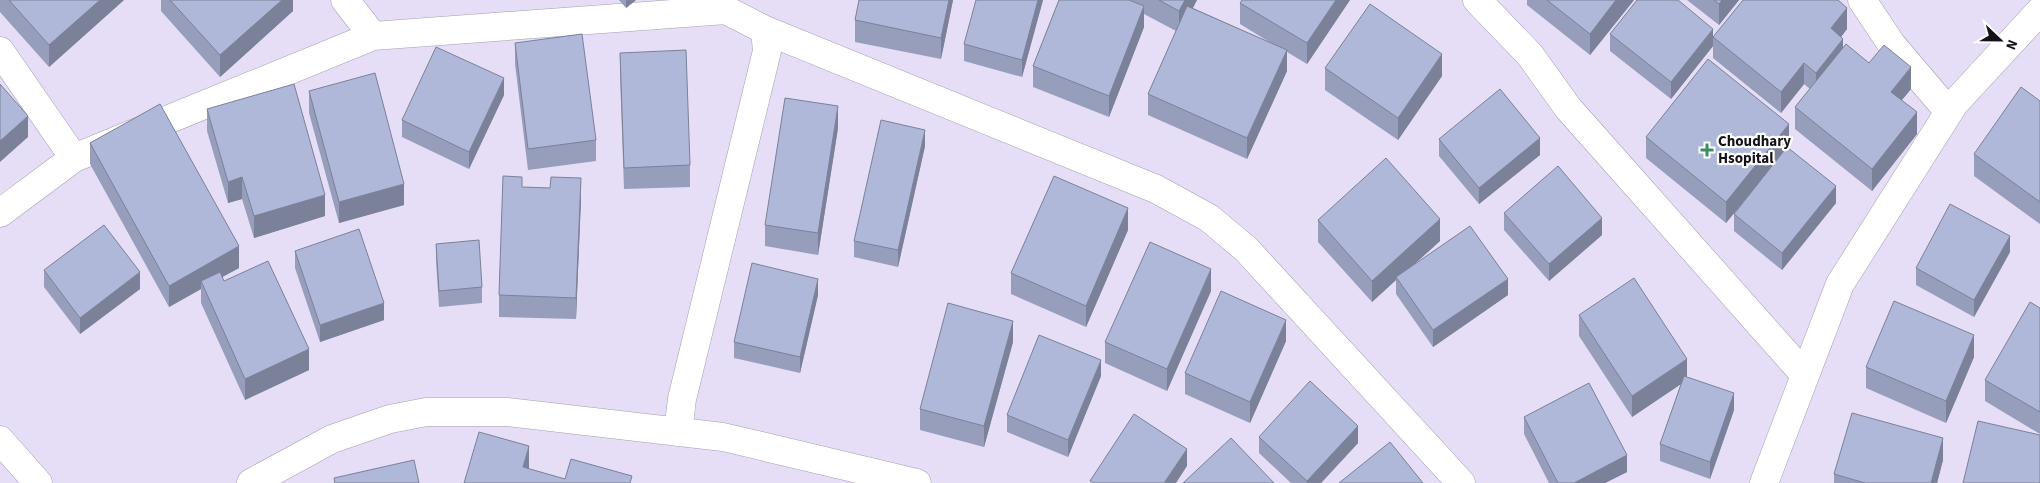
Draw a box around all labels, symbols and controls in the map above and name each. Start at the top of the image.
north arrow [1975,15,2025,65]
text: N [2000,36,2022,53]
place label: Choudhary Hsopital [1718,131,1791,169]
marker: Choudhary Hsopital [1700,143,1714,157]

